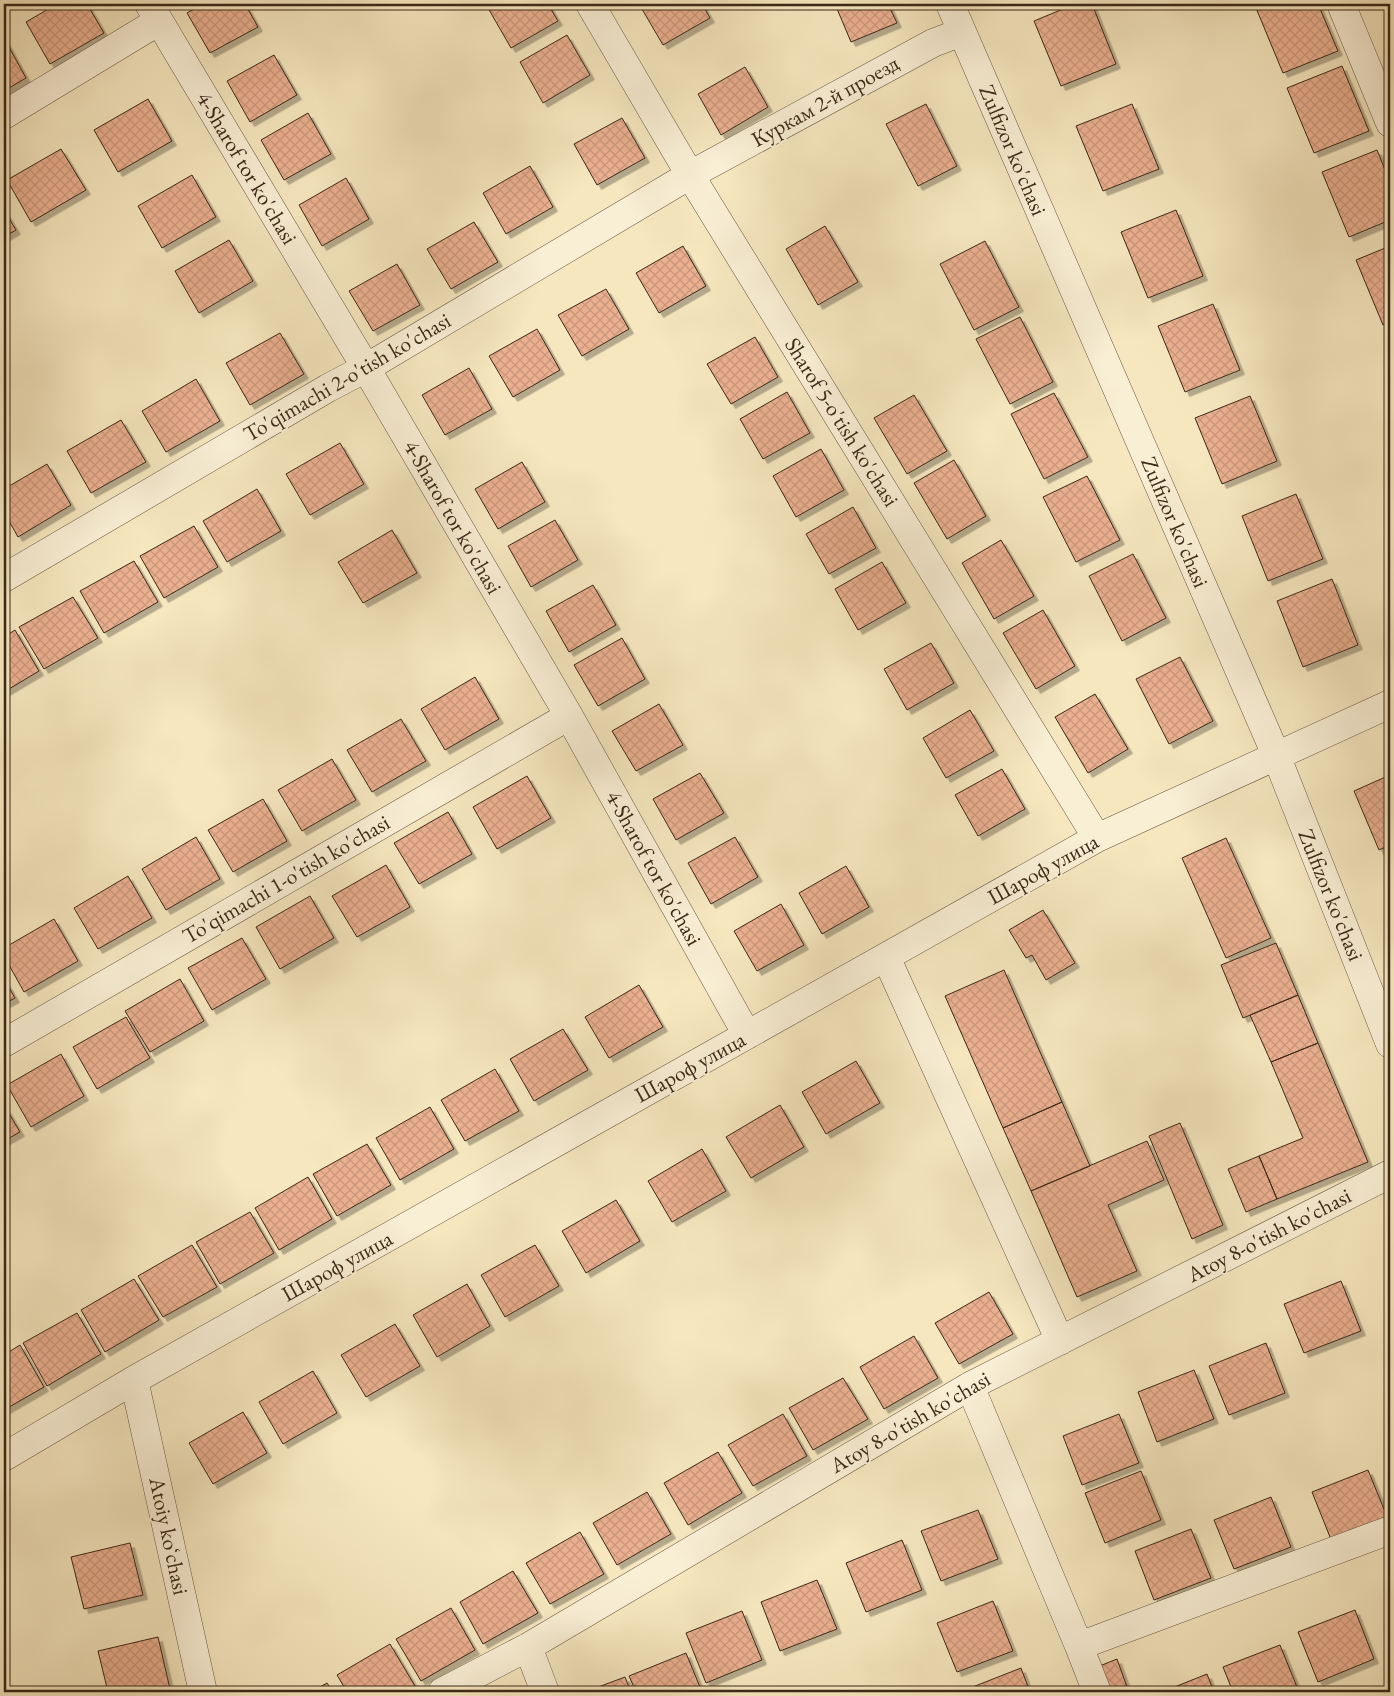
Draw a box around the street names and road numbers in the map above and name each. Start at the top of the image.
street label: Куркам 2-й проезд [746,48,904,154]
street label: Zulfizor ko'chasi [972,80,1054,220]
street label: 4-Sharof tor ko'chasi [190,86,304,250]
street label: To'qimachi 2-o'tish ko'chasi [238,306,456,448]
street label: Sharof 5-o'tish ko'chasi [778,332,906,512]
street label: 4-Sharof tor ko'chasi [397,435,509,599]
street label: Zulfizor ko'chasi [1134,452,1216,592]
street label: 4-Sharof tor ko'chasi [599,785,709,951]
street label: To'qimachi 1-o'tish ko'chasi [177,808,395,950]
street label: Zulfizor ko'chasi [1291,825,1371,965]
street label: Шароф улица [982,827,1104,911]
street label: Шароф улица [629,1025,751,1109]
street label: Atoy 8-o'tish ko'chasi [1181,1181,1356,1289]
street label: Шароф улица [276,1224,398,1308]
street label: Atoy 8-o'tish ko'chasi [824,1364,995,1480]
street label: Atoiy koʻchasi [142,1474,196,1598]

